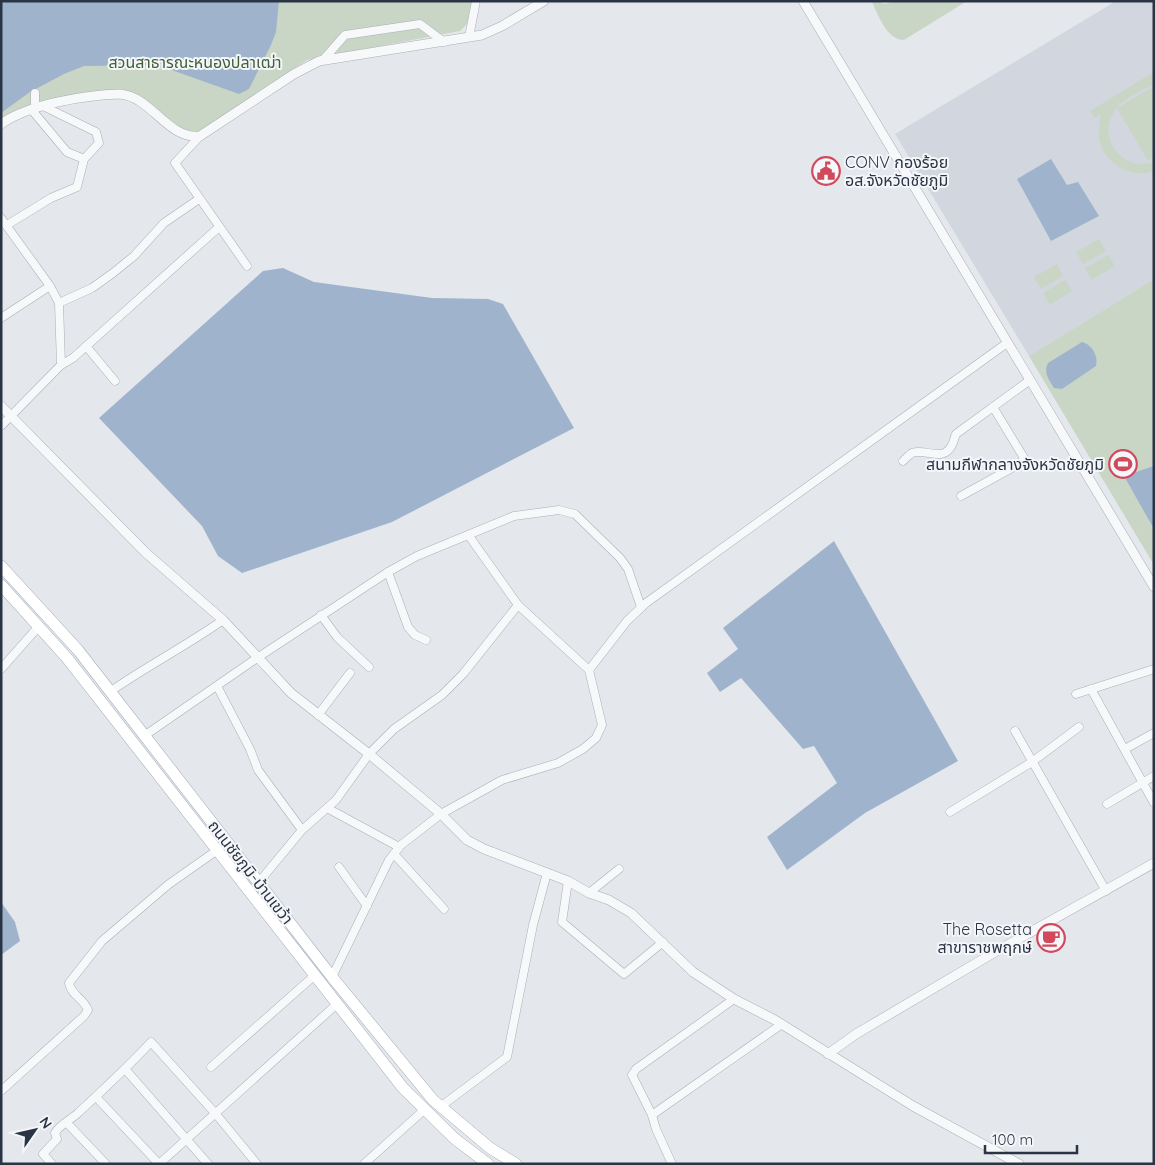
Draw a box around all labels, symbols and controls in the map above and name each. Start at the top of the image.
park label: สวนสาธารณะหนองปลาเฒ่า [108,52,282,72]
place label: CONV กองร้อย อส.จังหวัดชัยภูมิ [845,152,948,190]
public building icon: CONV กองร้อย อส.จังหวัดชัยภูมิ [811,156,841,186]
sports icon: สนามกีฬากลางจังหวัดชัยภูมิ [1108,449,1138,479]
place label: สนามกีฬากลางจังหวัดชัยภูมิ [926,454,1104,474]
street label: ถนนชัยภูมิ-บ้านเขว้า [204,816,298,928]
place label: The Rosetta สาขาราชพฤกษ์ [937,919,1032,957]
cafe icon: The Rosetta สาขาราชพฤกษ์ [1036,923,1066,953]
north arrow [10,1105,60,1155]
text: N [35,1113,56,1132]
scale bar [985,1122,1078,1154]
text: 100 m [992,1130,1033,1149]

